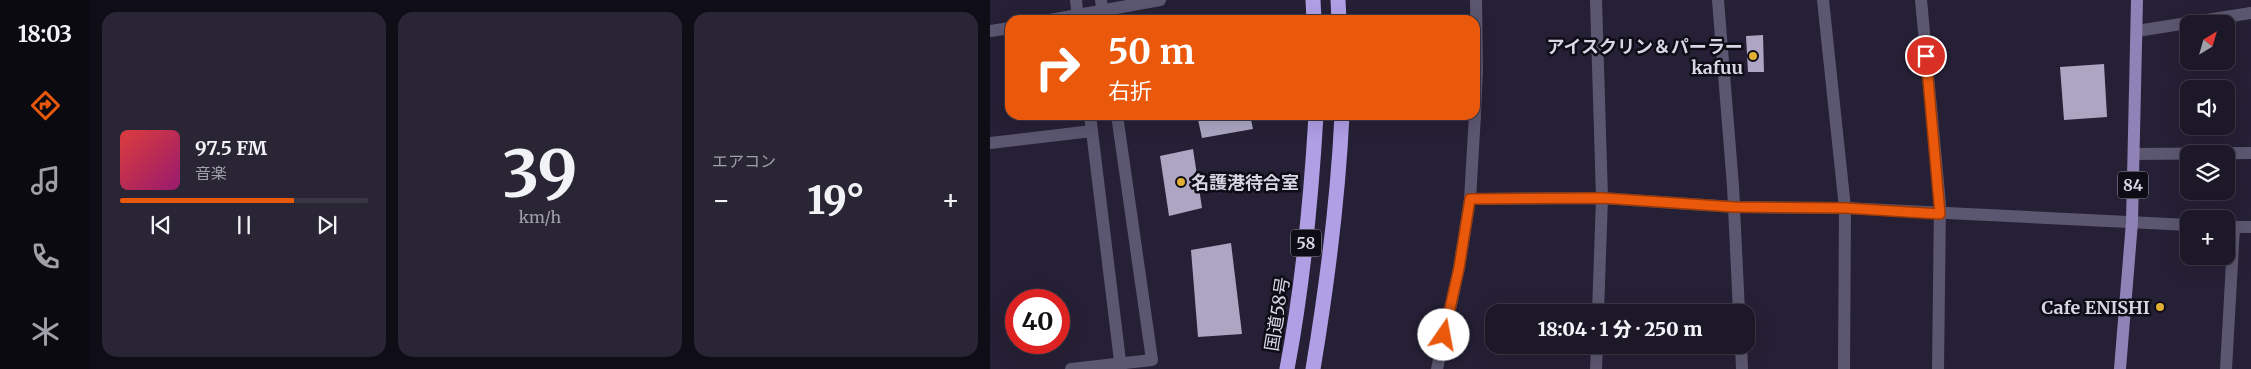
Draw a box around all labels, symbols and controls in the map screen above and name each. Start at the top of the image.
north arrow [2180,15,2235,70]
map controls [2180,15,2235,265]
text: 18:03 [18,20,72,48]
text: 50 m [1108,30,1195,74]
icon: right [1025,35,1090,100]
place label: アイスクリン＆パーラー kafuu [1546,35,1743,79]
pin [1905,35,1947,77]
icon: arrive [1912,42,1940,70]
marker: アイスクリン＆パーラー kafuu [1747,50,1759,62]
text: 右折 [1108,77,1152,105]
button: sound [2180,80,2235,135]
icon: directions [28,88,63,123]
text: 39 [502,133,578,215]
text: 97.5 FM [195,136,267,160]
button: layers [2180,145,2235,200]
text: エアコン [712,151,776,171]
icon: music [28,163,63,198]
text: 音楽 [195,163,227,183]
place label: 名護港待合室 [1191,171,1299,194]
road number: 84 [2118,172,2148,198]
marker: 名護港待合室 [1175,176,1187,188]
text: 19° [807,177,865,224]
text: − [712,182,731,218]
text: + [941,182,960,218]
text: km/h [519,207,561,227]
button: + [2180,210,2235,265]
icon: previous [147,211,175,239]
icon: pause [230,211,258,239]
icon: next [313,211,341,239]
road number: 58 [1291,230,1321,256]
icon: phone [28,239,63,274]
street label: 国道58号 [1260,275,1294,353]
speed limit sign: 40 [1005,289,1070,354]
place label: Cafe ENISHI [2042,296,2150,319]
marker: Cafe ENISHI [2154,301,2166,313]
position arrow [1417,308,1469,360]
icon: climate [28,314,63,349]
text: 18:04 · 1 分 · 250 m [1538,317,1702,341]

